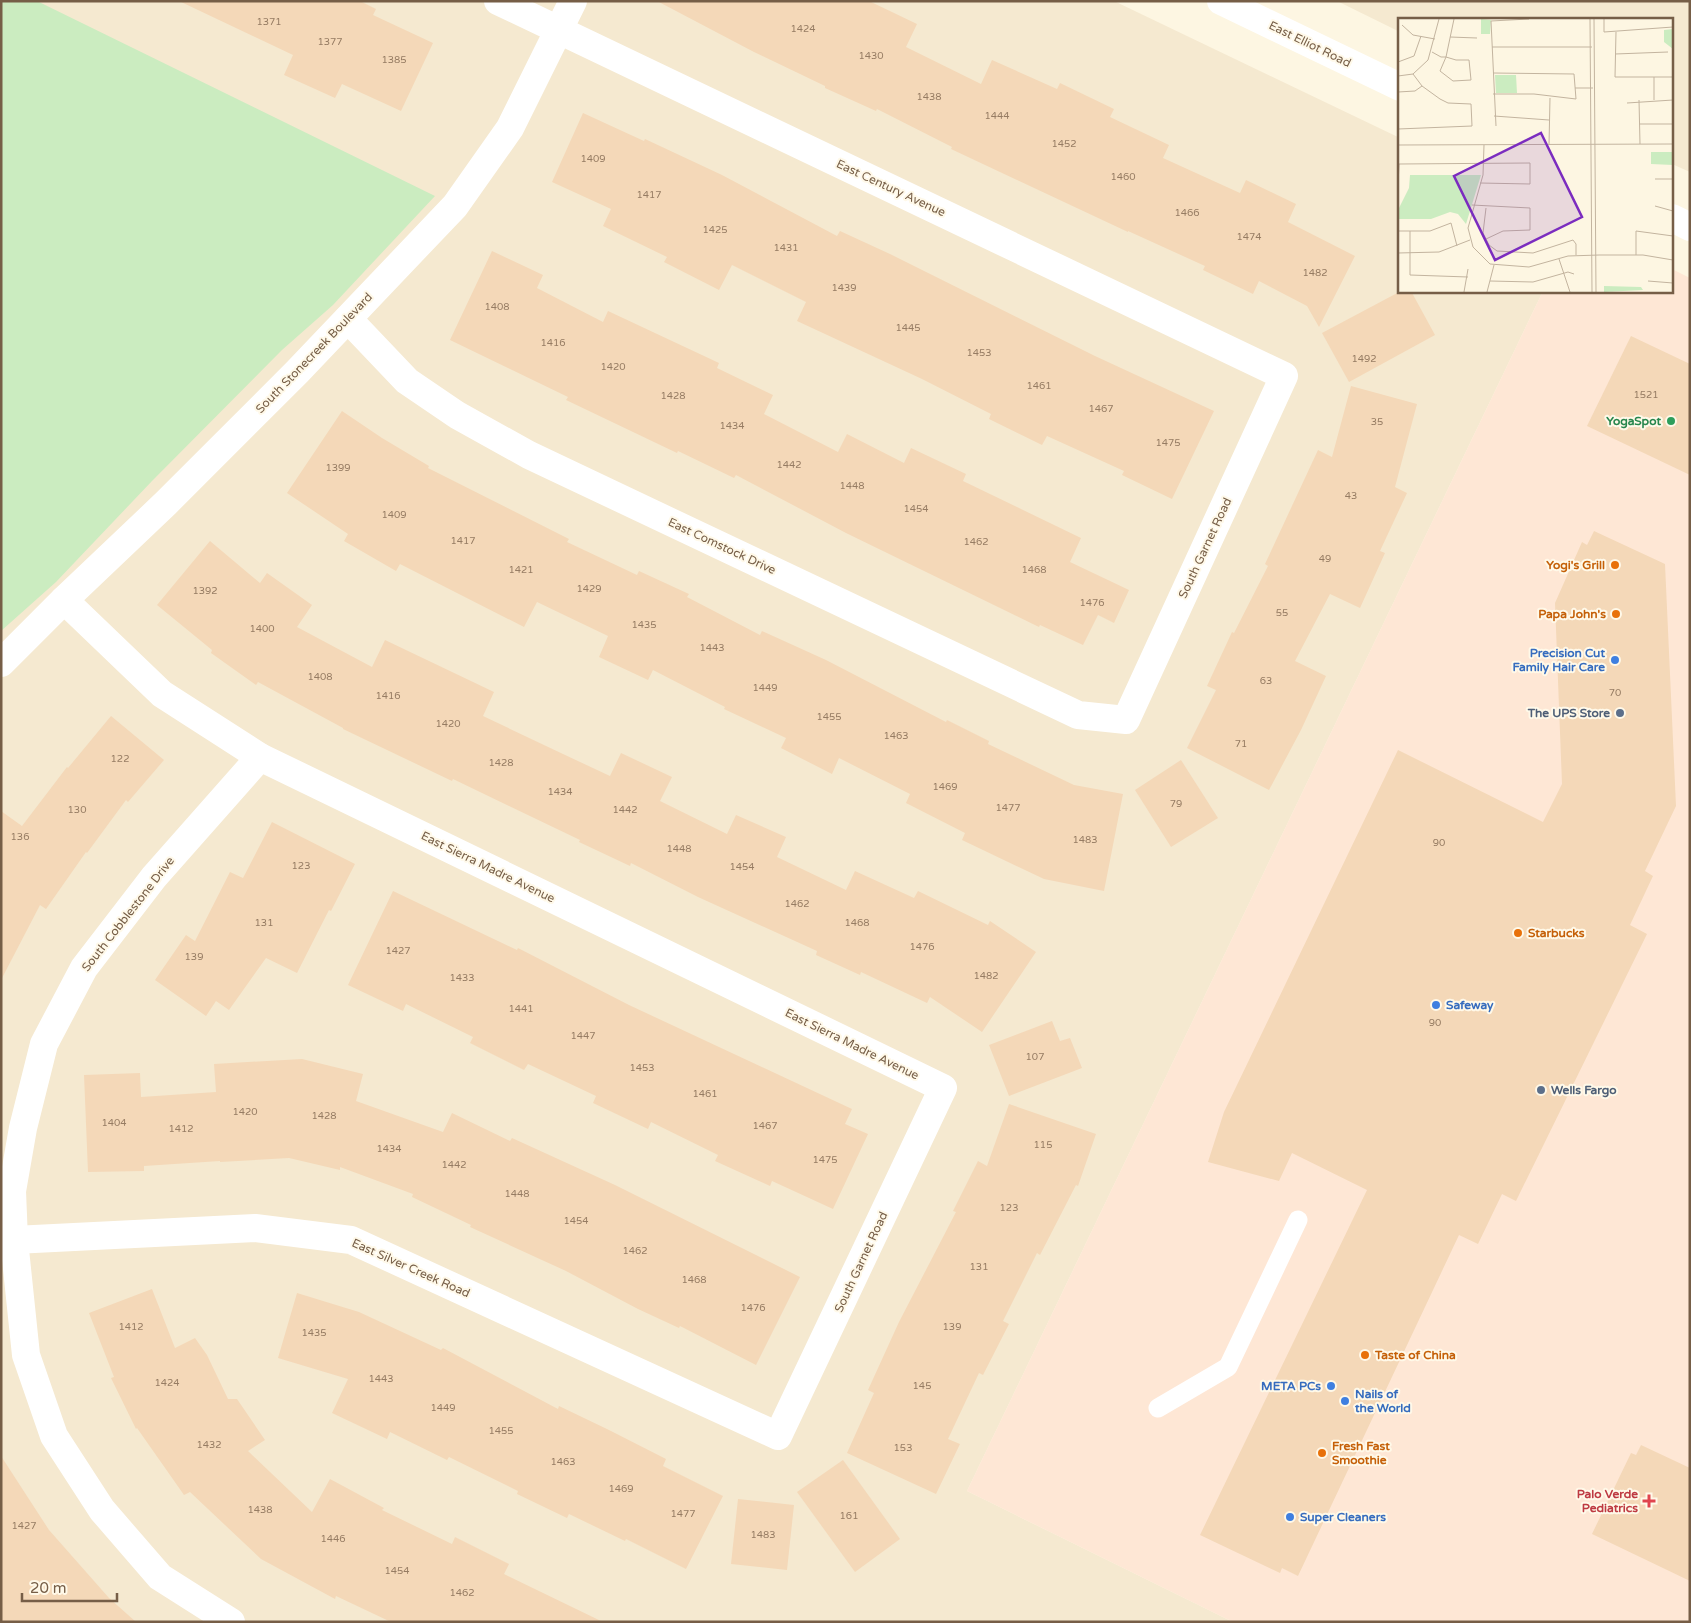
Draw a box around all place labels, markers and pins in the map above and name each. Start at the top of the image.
place label: YogaSpot [1606,414,1661,429]
marker: YogaSpot [1665,415,1677,427]
place label: Yogi's Grill [1546,558,1605,573]
marker: Yogi's Grill [1609,559,1621,571]
place label: Papa John's [1538,607,1606,622]
marker: Papa John's [1610,608,1622,620]
place label: Precision Cut Family Hair Care [1513,646,1605,675]
marker: Precision Cut Family Hair Care [1609,654,1621,666]
place label: The UPS Store [1527,706,1610,720]
marker: The UPS Store [1614,707,1626,719]
place label: Starbucks [1528,926,1585,940]
marker: Starbucks [1512,927,1524,939]
place label: Safeway [1446,998,1494,1013]
marker: Safeway [1430,999,1442,1011]
place label: Wells Fargo [1551,1083,1617,1098]
marker: Wells Fargo [1535,1084,1547,1096]
place label: Taste of China [1374,1348,1456,1362]
marker: Taste of China [1359,1349,1371,1361]
place label: META PCs [1261,1379,1321,1393]
marker: META PCs [1325,1380,1337,1392]
place label: Nails of the World [1354,1387,1411,1415]
marker: Nails of the World [1339,1395,1351,1407]
place label: Fresh Fast Smoothie [1332,1439,1390,1467]
marker: Fresh Fast Smoothie [1316,1447,1328,1459]
place label: Palo Verde Pediatrics [1577,1487,1638,1515]
marker: Palo Verde Pediatrics [1642,1494,1656,1508]
place label: Super Cleaners [1300,1510,1386,1525]
marker: Super Cleaners [1284,1511,1296,1523]

